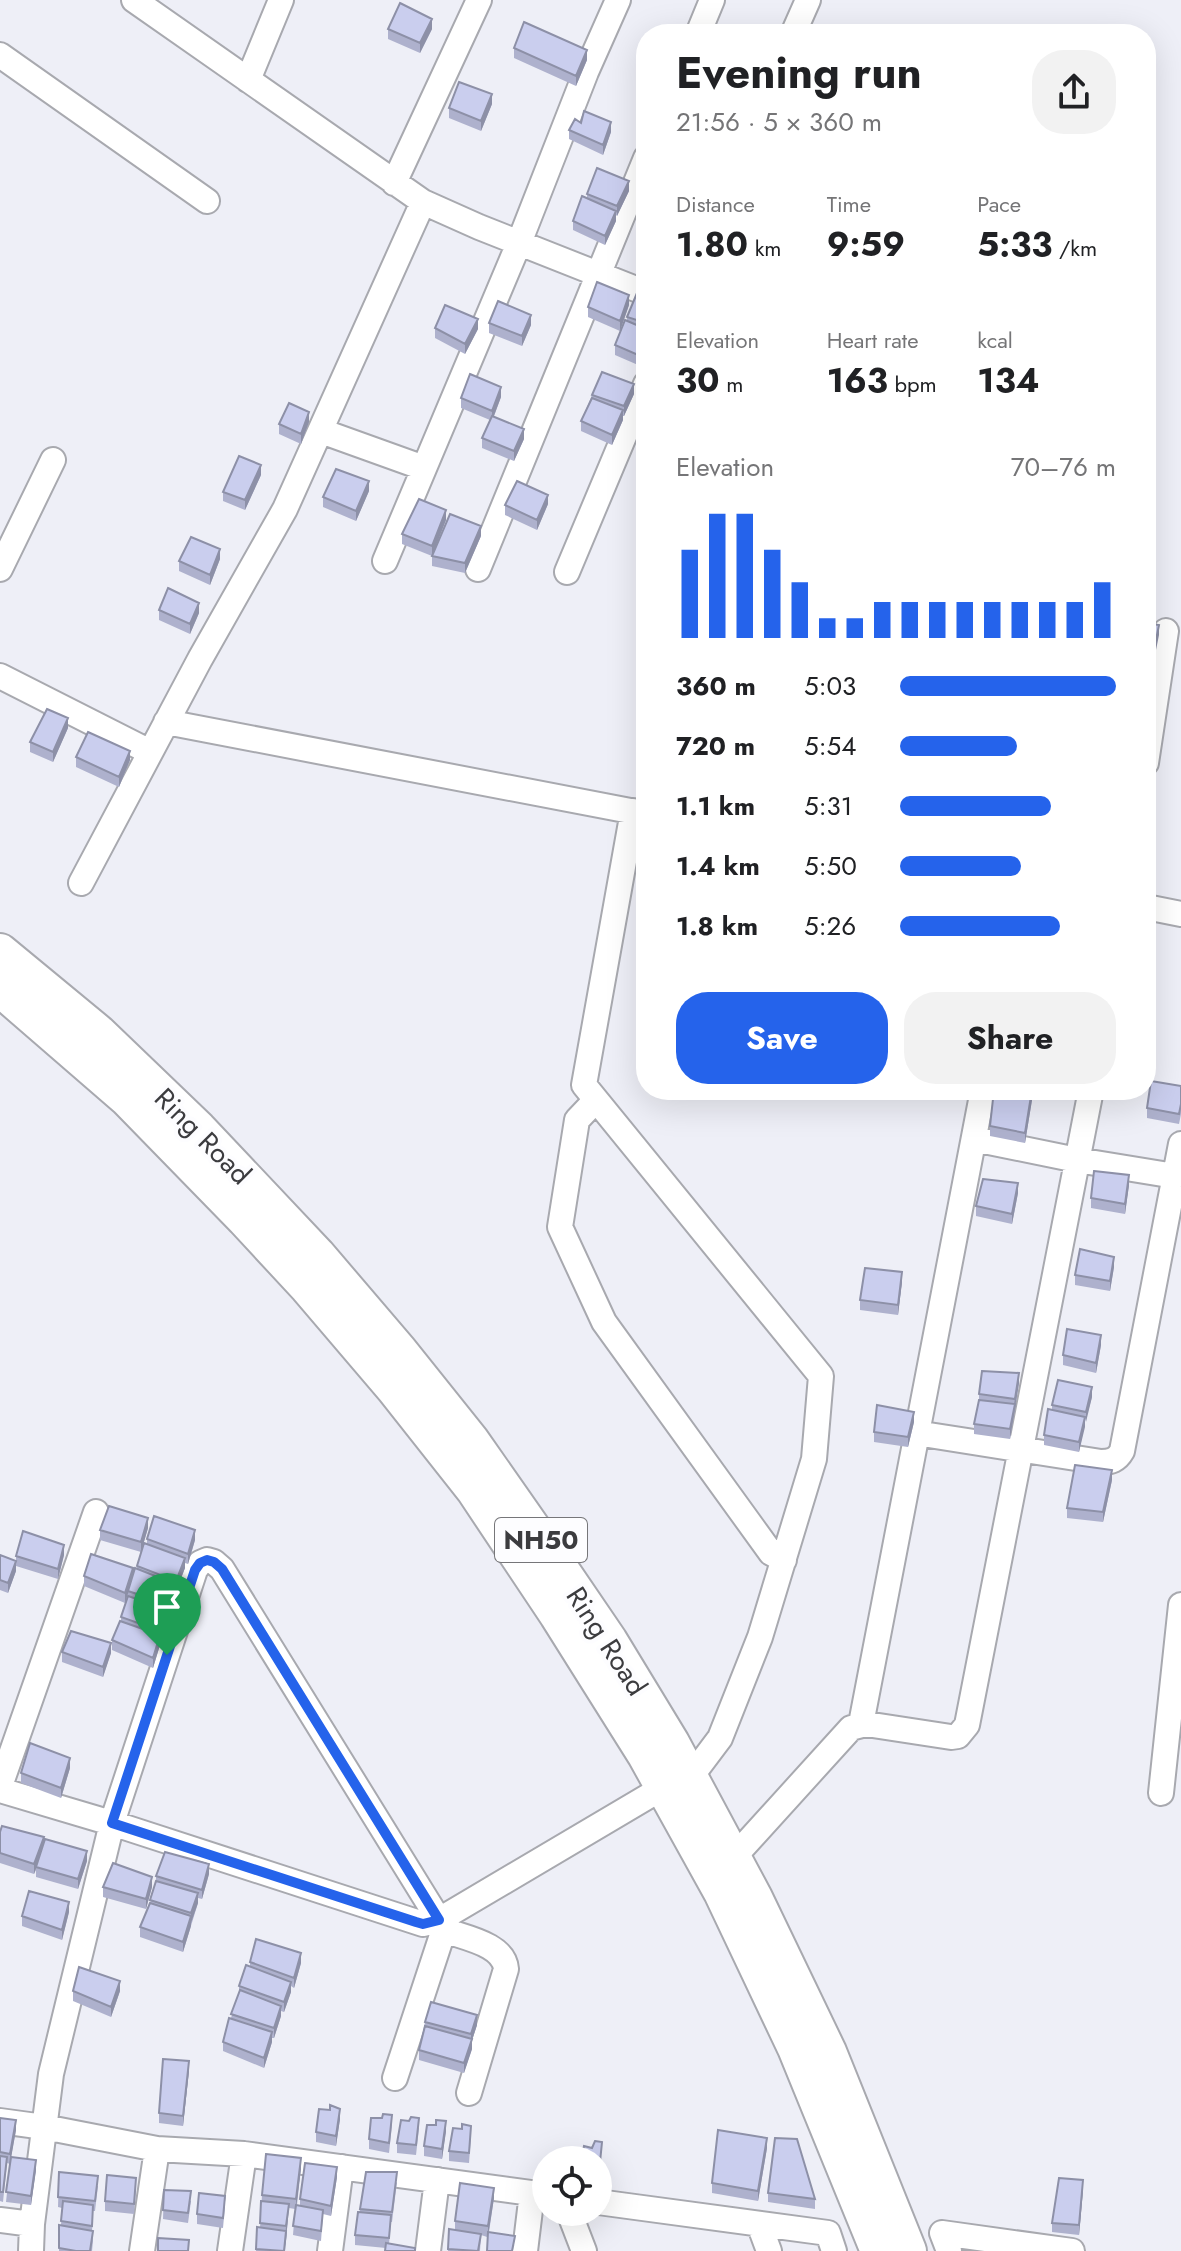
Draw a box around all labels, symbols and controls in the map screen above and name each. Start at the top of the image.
text: Evening run [676,41,922,105]
button: share [1032,50,1116,134]
text: 21:56 · 5 × 360 m [676,103,882,141]
text: Distance [676,188,755,220]
text: Time [827,188,871,220]
text: Pace [977,188,1021,220]
text: 1.80 [676,220,748,269]
text: 9:59 [827,220,905,269]
text: 5:33 [977,220,1052,269]
text: km [748,232,782,264]
text: /km [1052,232,1097,264]
text: Elevation [676,324,759,356]
text: Heart rate [827,324,918,356]
text: kcal [977,324,1013,356]
text: 30 [676,356,720,405]
text: 163 [827,356,888,405]
text: 134 [977,356,1039,405]
text: m [720,368,743,400]
text: bpm [888,368,937,400]
text: Elevation [676,448,774,486]
text: 70–76 m [1011,448,1116,486]
text: 360 m [676,667,756,705]
text: 5:03 [804,667,856,705]
text: 720 m [676,727,755,765]
text: 5:54 [804,727,856,765]
text: 1.1 km [676,787,755,825]
text: 5:31 [804,787,852,825]
text: 1.4 km [676,847,760,885]
text: 5:50 [804,847,857,885]
text: 1.8 km [676,907,758,945]
text: 5:26 [804,907,856,945]
button: Save [676,992,888,1084]
button: Share [904,992,1116,1084]
street label: Ring Road [145,1079,260,1194]
road number: NH50 [495,1518,587,1562]
pin [133,1573,201,1655]
street label: Ring Road [556,1579,657,1704]
icon: arrive [145,1585,189,1629]
map controls [532,2146,612,2226]
button: locate [532,2146,612,2226]

